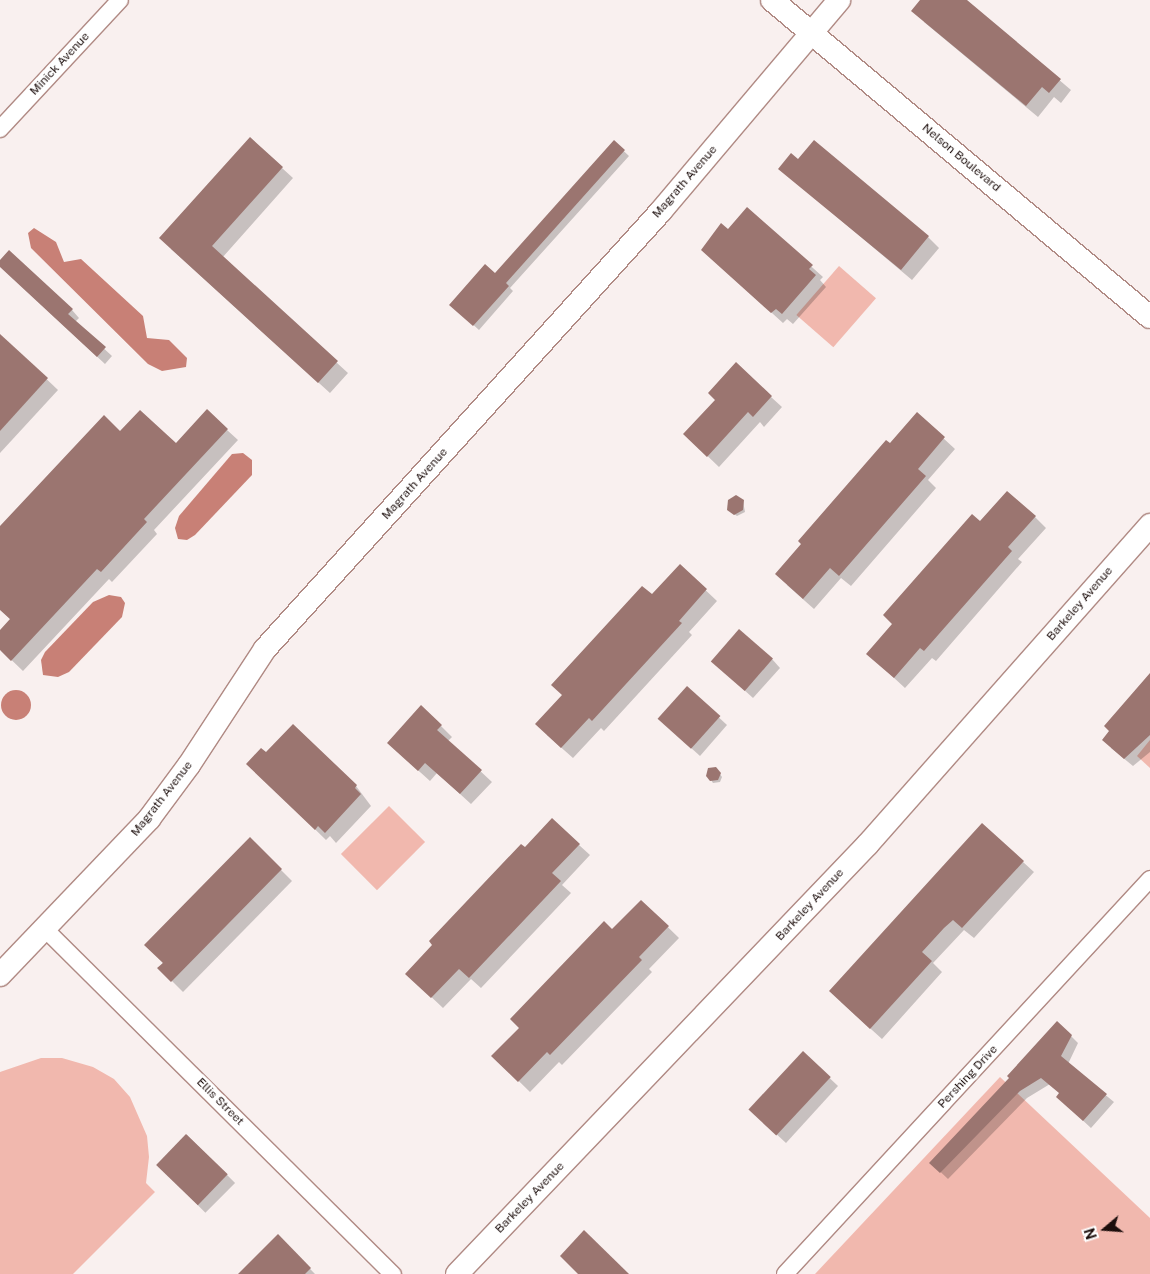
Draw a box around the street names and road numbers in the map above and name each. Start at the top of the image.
street label: Minick Avenue [27,30,93,98]
street label: Nelson Boulevard [919,121,1003,195]
street label: Magrath Avenue [650,143,720,221]
street label: Magrath Avenue [379,445,451,523]
street label: Barkeley Avenue [1044,564,1116,644]
street label: Magrath Avenue [128,759,196,839]
street label: Barkeley Avenue [773,866,847,944]
street label: Pershing Drive [935,1042,1001,1112]
street label: Ellis Street [193,1075,247,1129]
street label: Barkeley Avenue [492,1159,568,1237]

